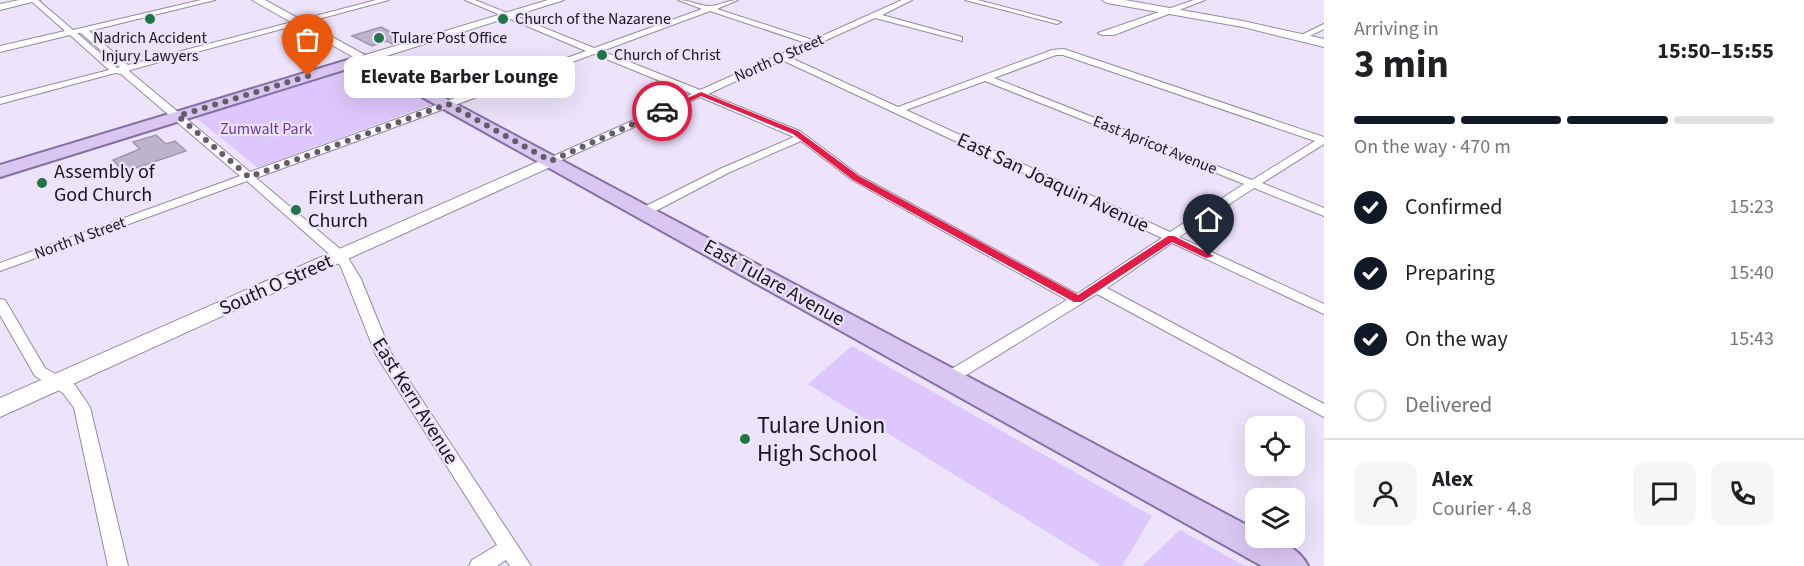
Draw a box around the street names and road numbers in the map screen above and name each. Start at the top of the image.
street label: North O Street [731,28,828,88]
street label: East Apricot Avenue [1090,110,1220,180]
street label: East San Joaquin Avenue [952,126,1154,240]
street label: North N Street [31,211,129,265]
street label: East Tulare Avenue [698,233,850,333]
street label: South O Street [215,247,337,322]
street label: East Kern Avenue [365,332,465,470]

